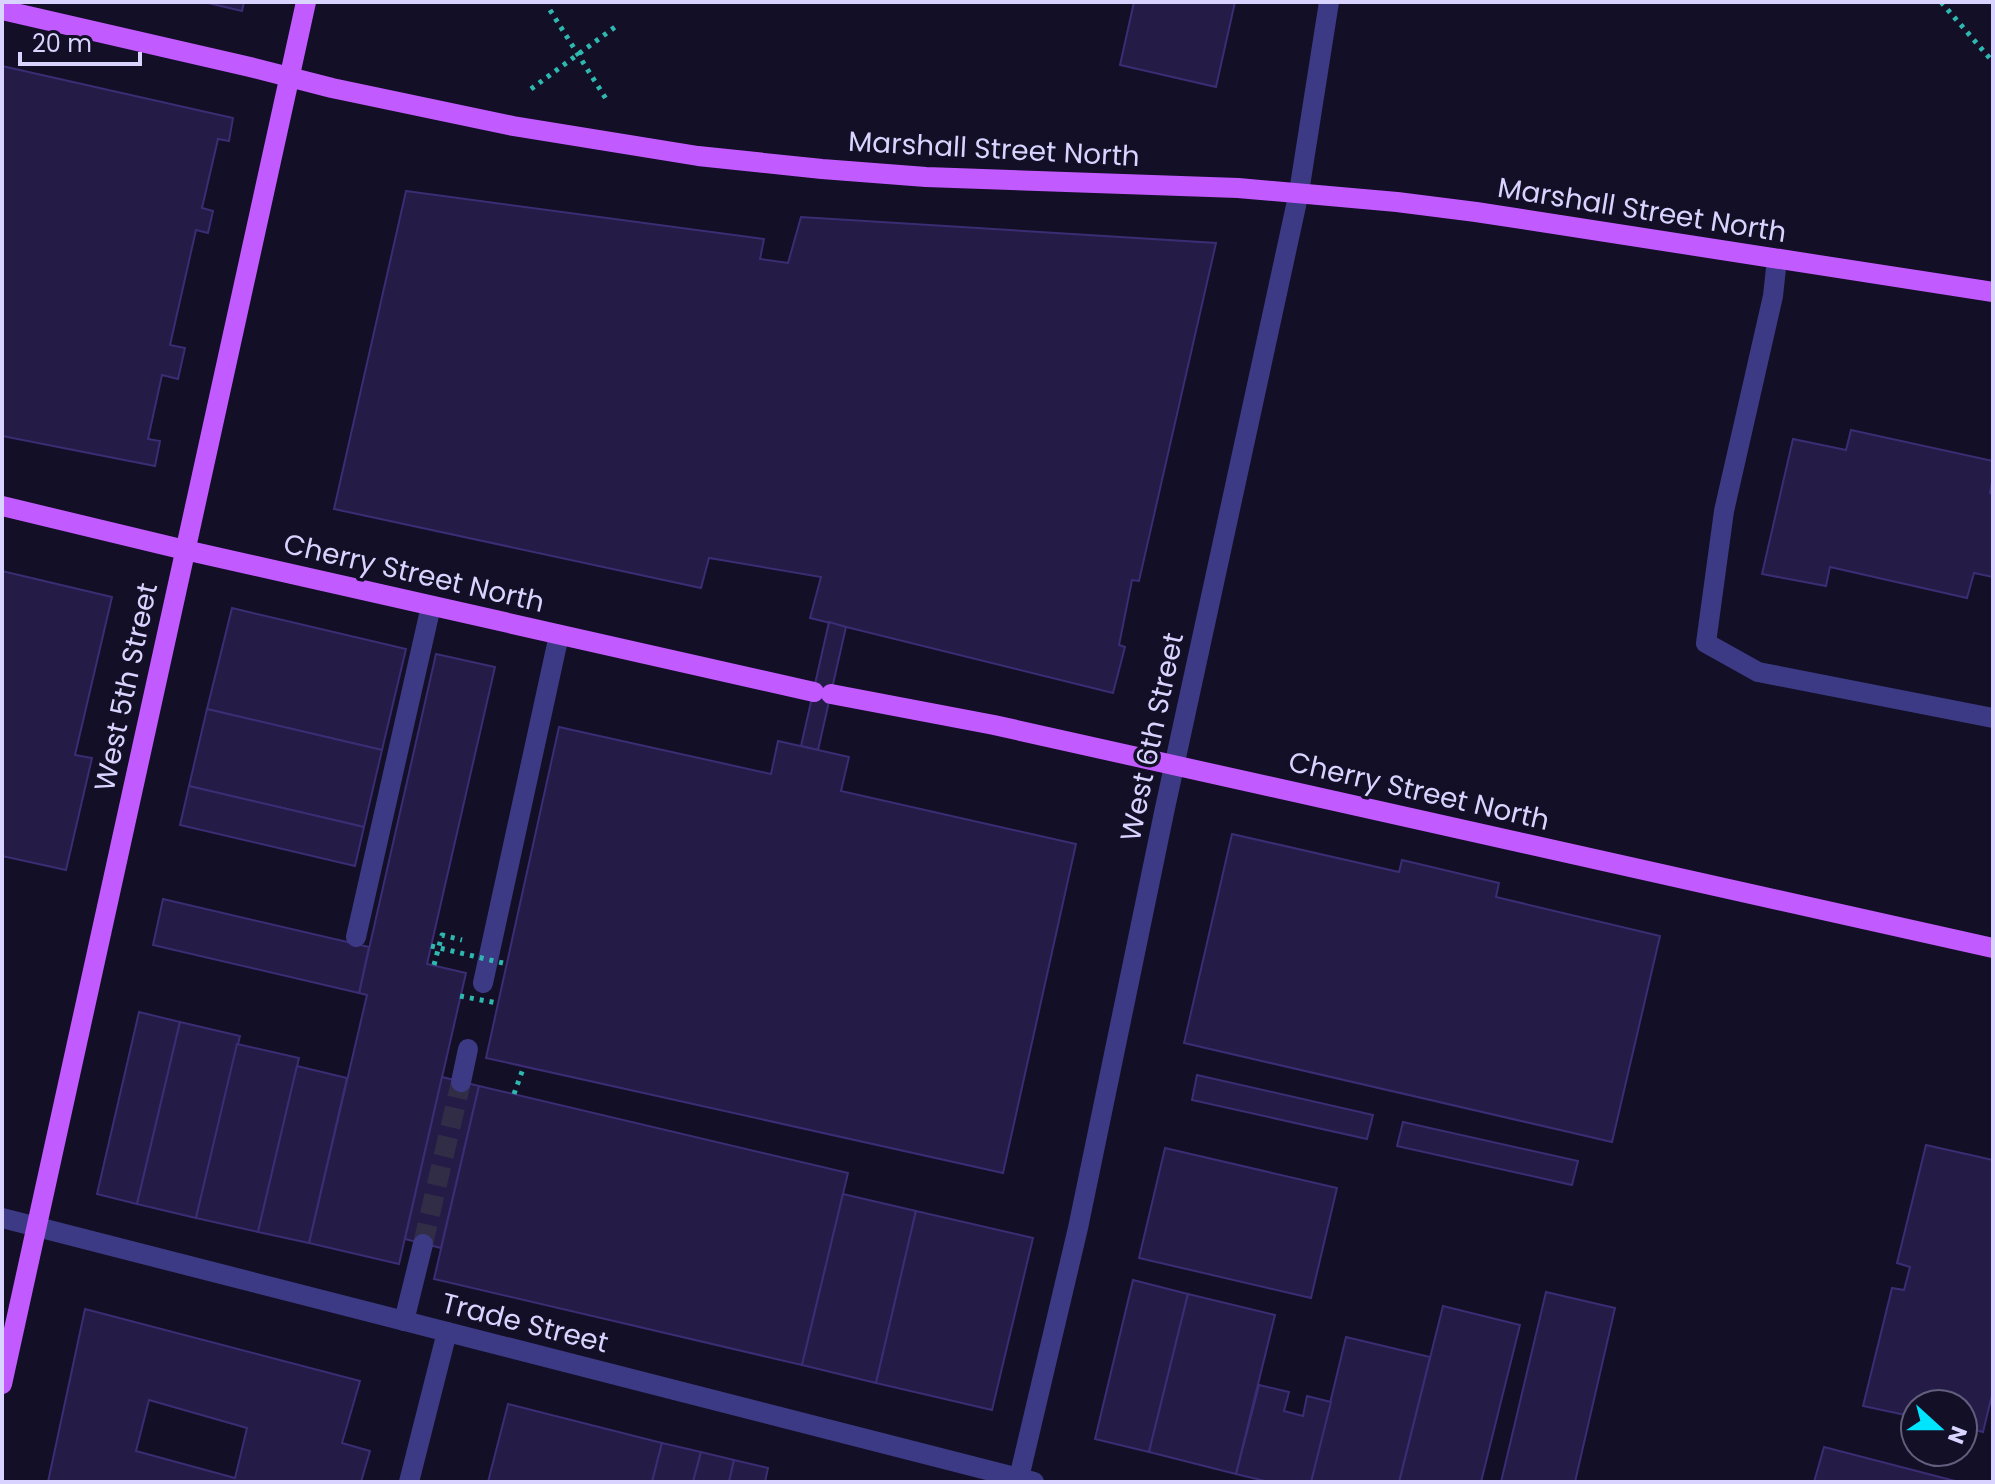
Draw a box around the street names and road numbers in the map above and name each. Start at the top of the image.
street label: Marshall Street North [847,122,1141,176]
street label: Marshall Street North [1495,168,1789,252]
street label: Cherry Street North [280,524,548,622]
street label: West 5th Street [85,579,167,795]
street label: West 6th Street [1111,629,1193,845]
street label: Cherry Street North [1285,742,1553,840]
street label: Trade Street [438,1283,612,1363]

